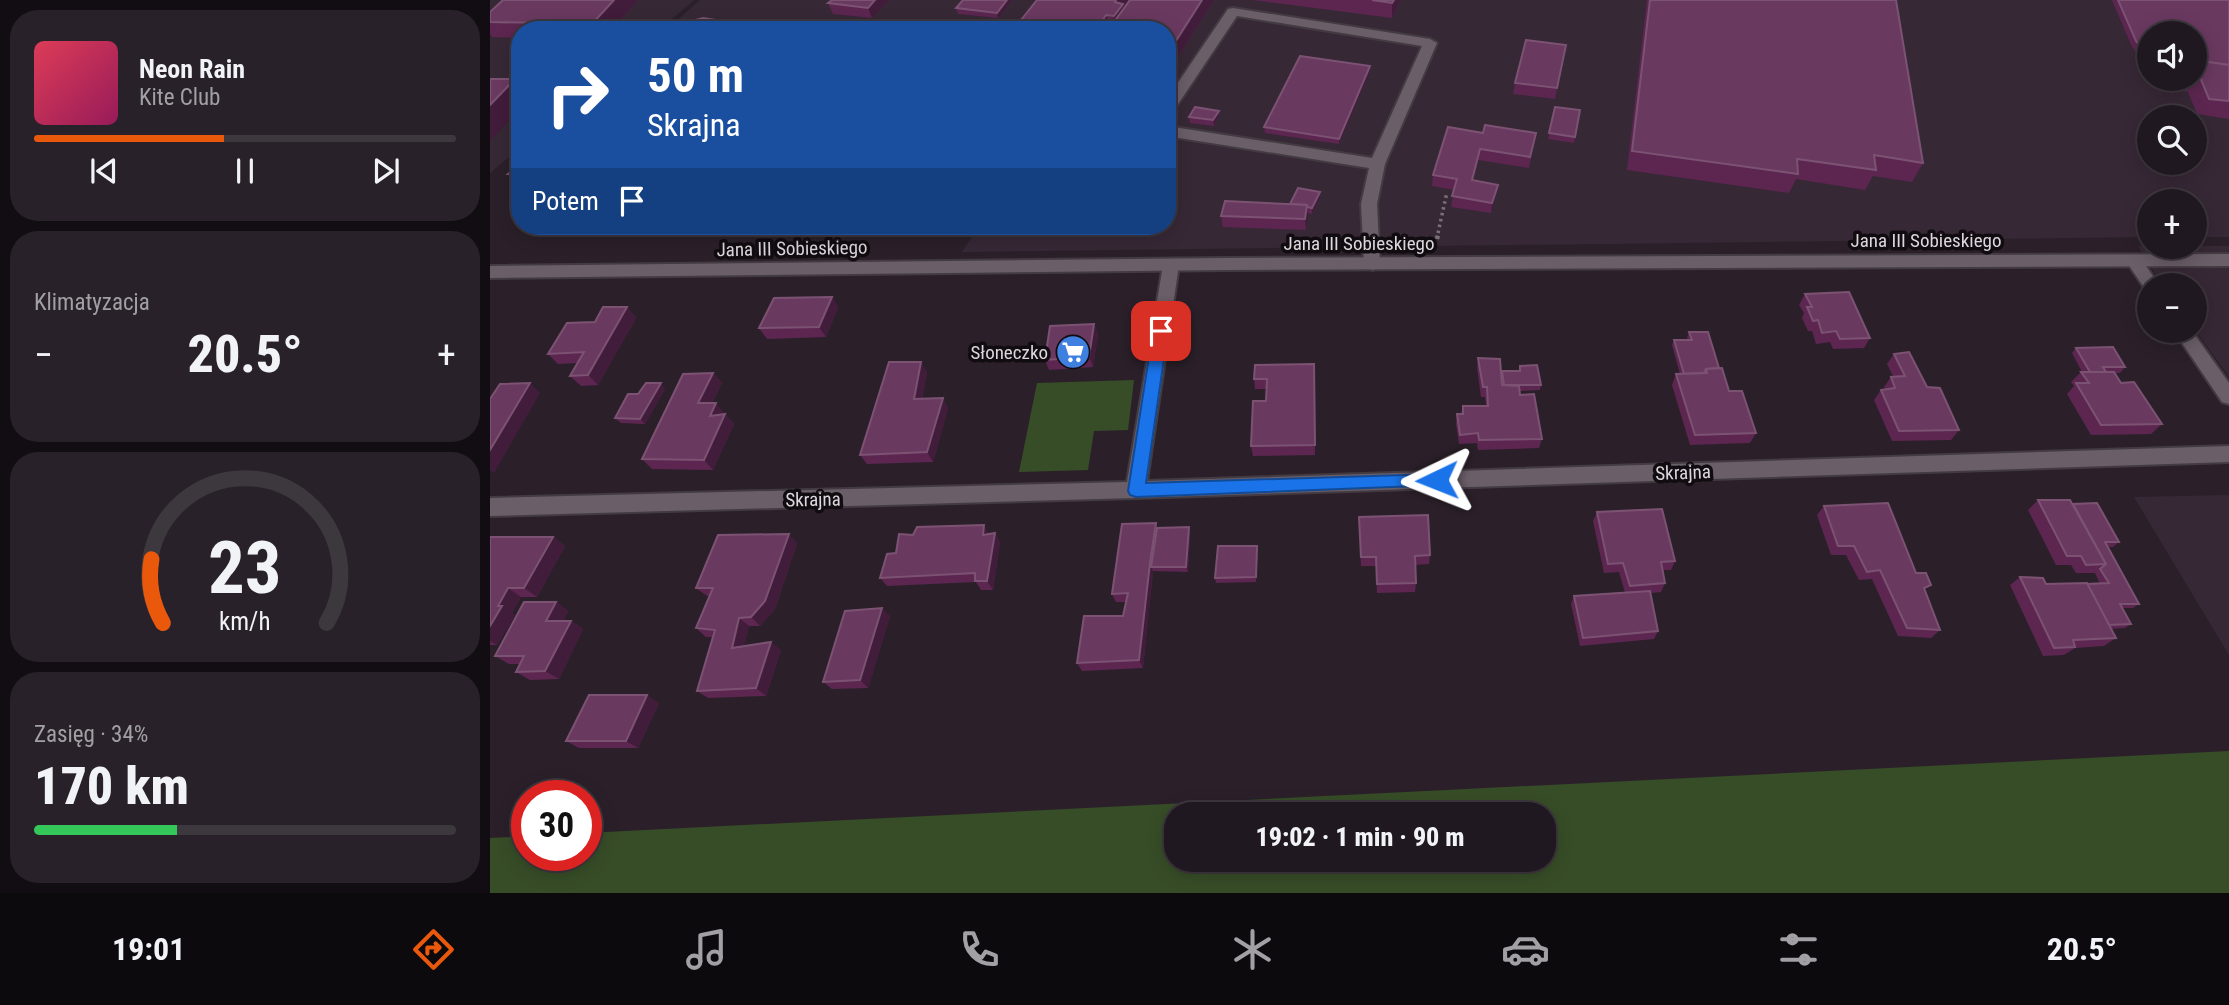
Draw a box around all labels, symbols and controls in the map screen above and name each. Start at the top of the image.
map controls [2137,21,2207,343]
button: sound [2137,21,2207,91]
text: 50 m [647,47,744,104]
icon: right [532,49,623,140]
text: Neon Rain [139,54,245,84]
text: Kite Club [139,84,220,111]
button: search [2137,105,2207,175]
text: Skrajna [647,106,740,144]
icon: previous [85,152,123,190]
icon: pause [226,152,264,190]
icon: next [367,152,405,190]
icon: arrive [613,182,651,220]
text: Potem [532,186,599,216]
button: + [2137,189,2207,259]
street label: Jana III Sobieskiego [1851,229,2002,252]
street label: Jana III Sobieskiego [1284,232,1435,255]
street label: Jana III Sobieskiego [716,236,868,261]
button: − [2137,273,2207,343]
text: Klimatyzacja [34,289,150,316]
pin [1131,301,1191,361]
icon: arrive [1142,312,1180,350]
text: 20.5° [187,324,303,385]
text: − [34,333,53,377]
text: + [437,333,456,377]
supermarket icon: Słoneczko [1054,333,1092,371]
place label: Słoneczko [971,341,1048,364]
position arrow [1400,443,1474,517]
street label: Skrajna [1655,460,1711,485]
street label: Skrajna [785,488,841,511]
text: 23 [208,525,282,611]
text: km/h [219,607,271,636]
text: Zasięg · 34% [34,721,148,748]
text: 170 km [34,756,189,817]
speed limit sign: 30 [511,780,602,871]
text: 19:02 · 1 min · 90 m [1255,822,1465,852]
icon: directions [409,925,458,974]
icon: music [682,925,731,974]
icon: phone [955,925,1004,974]
icon: climate [1228,925,1277,974]
icon: car [1501,925,1550,974]
icon: filters [1774,925,1823,974]
text: 19:01 [112,930,185,968]
text: 20.5° [2047,930,2117,968]

